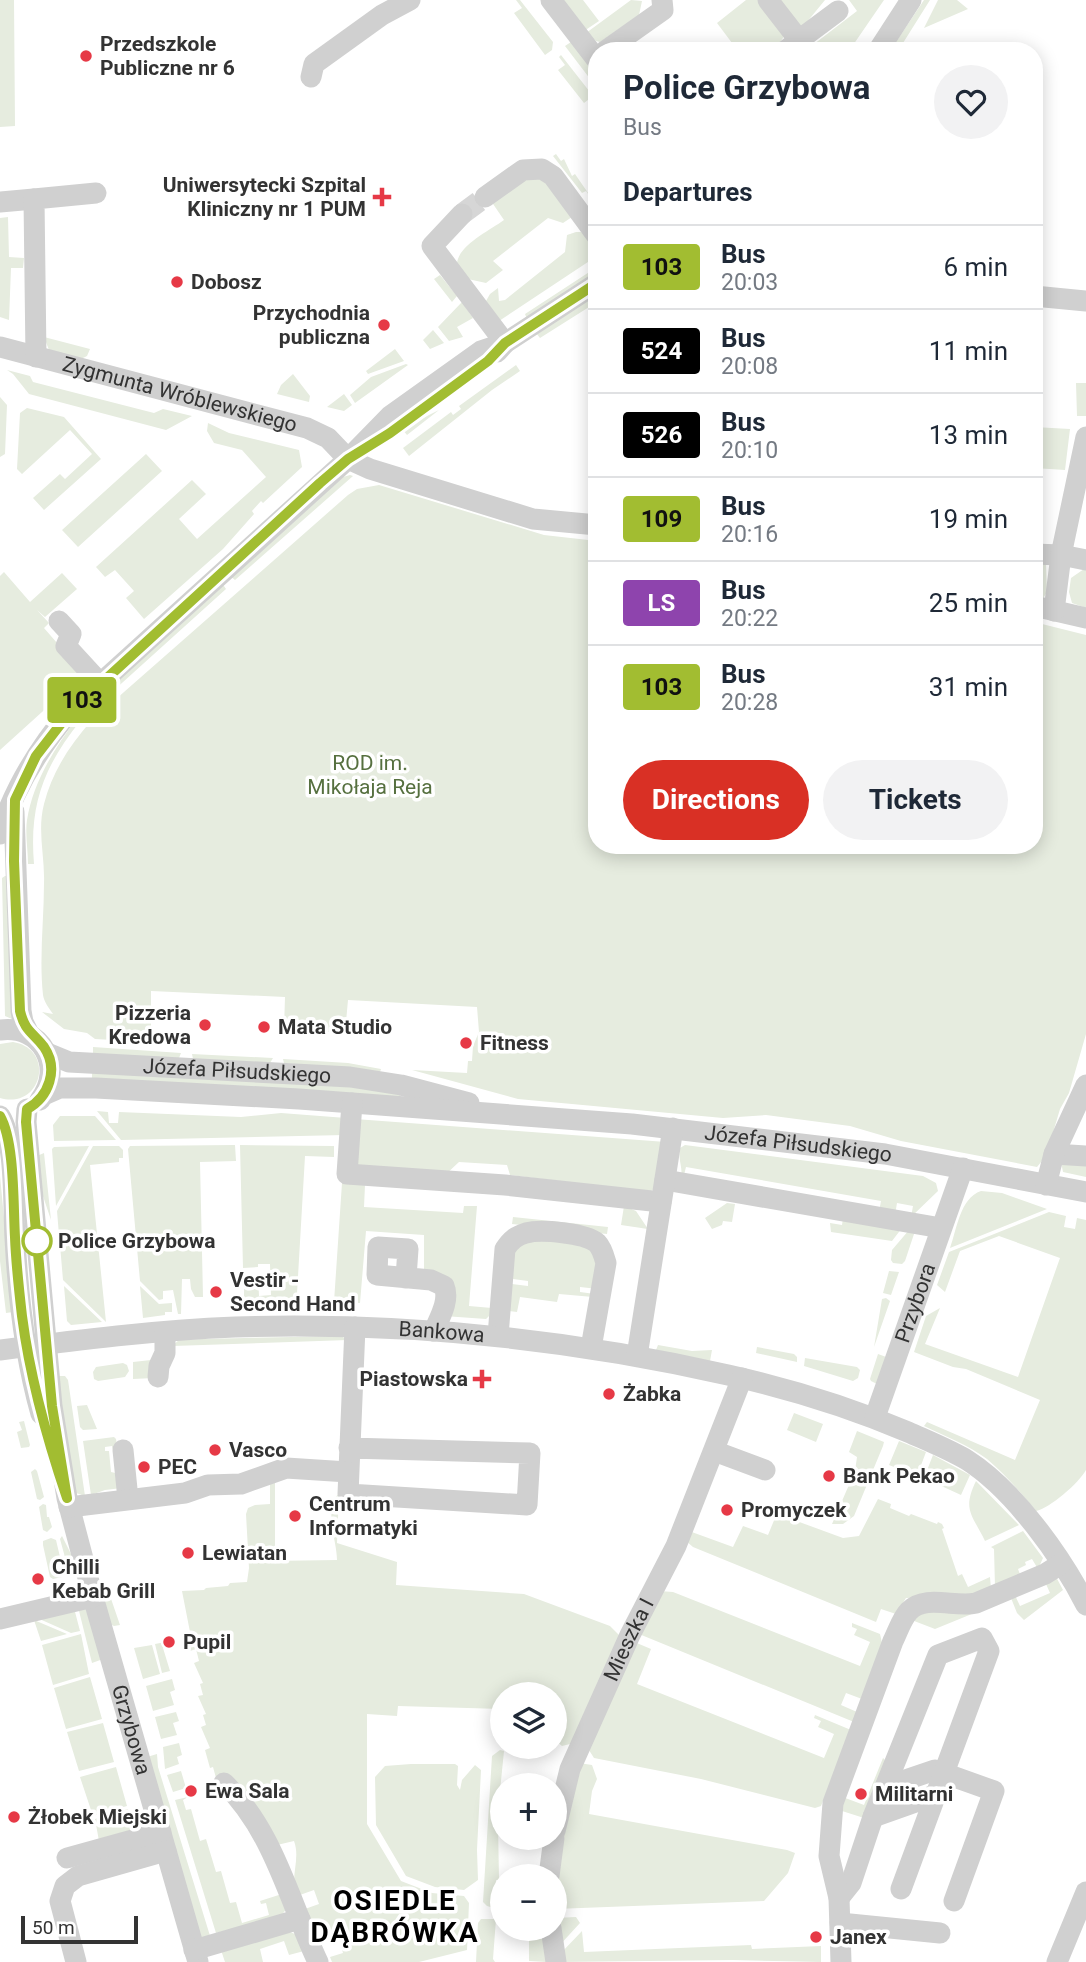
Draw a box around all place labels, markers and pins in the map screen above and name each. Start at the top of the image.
place label: Przedszkole Publiczne nr 6 [100,32,235,80]
marker: Przedszkole Publiczne nr 6 [78,48,94,64]
place label: Uniwersytecki Szpital Kliniczny nr 1 PUM [163,173,366,221]
marker: Uniwersytecki Szpital Kliniczny nr 1 PUM [372,187,392,207]
place label: Dobosz [191,270,262,294]
marker: Dobosz [169,274,185,290]
place label: Przychodnia publiczna [253,301,370,349]
marker: Przychodnia publiczna [376,317,392,333]
place label: Pizzeria Kredowa [108,1001,191,1049]
place label: Mata Studio [278,1015,392,1039]
marker: Pizzeria Kredowa [197,1017,213,1033]
marker: Mata Studio [256,1019,272,1035]
place label: Fitness [480,1031,549,1055]
marker: Fitness [458,1035,474,1051]
marker: Police Grzybowa [22,1226,52,1256]
place label: Police Grzybowa [58,1229,215,1253]
place label: Vestir - Second Hand [230,1268,356,1316]
marker: Vestir - Second Hand [208,1284,224,1300]
place label: Piastowska [360,1367,468,1391]
marker: Piastowska [474,1371,490,1387]
place label: Żabka [623,1382,681,1406]
marker: Żabka [601,1386,617,1402]
place label: Vasco [229,1438,287,1462]
marker: Vasco [207,1442,223,1458]
place label: PEC [158,1455,197,1479]
marker: PEC [136,1459,152,1475]
place label: Bank Pekao [843,1464,955,1488]
marker: Bank Pekao [821,1468,837,1484]
place label: Centrum Informatyki [309,1492,418,1540]
place label: Promyczek [741,1498,847,1522]
marker: Promyczek [719,1502,735,1518]
marker: Centrum Informatyki [287,1508,303,1524]
place label: Lewiatan [202,1541,287,1565]
marker: Lewiatan [180,1545,196,1561]
place label: Chilli Kebab Grill [52,1555,155,1603]
marker: Chilli Kebab Grill [30,1571,46,1587]
place label: Pupil [183,1630,231,1654]
marker: Pupil [161,1634,177,1650]
place label: Ewa Sala [205,1779,289,1803]
place label: Militarni [875,1782,953,1806]
marker: Ewa Sala [183,1783,199,1799]
marker: Militarni [853,1786,869,1802]
place label: Żłobek Miejski [28,1805,167,1829]
marker: Żłobek Miejski [6,1809,22,1825]
place label: Janex [830,1925,887,1949]
marker: Janex [808,1929,824,1945]

